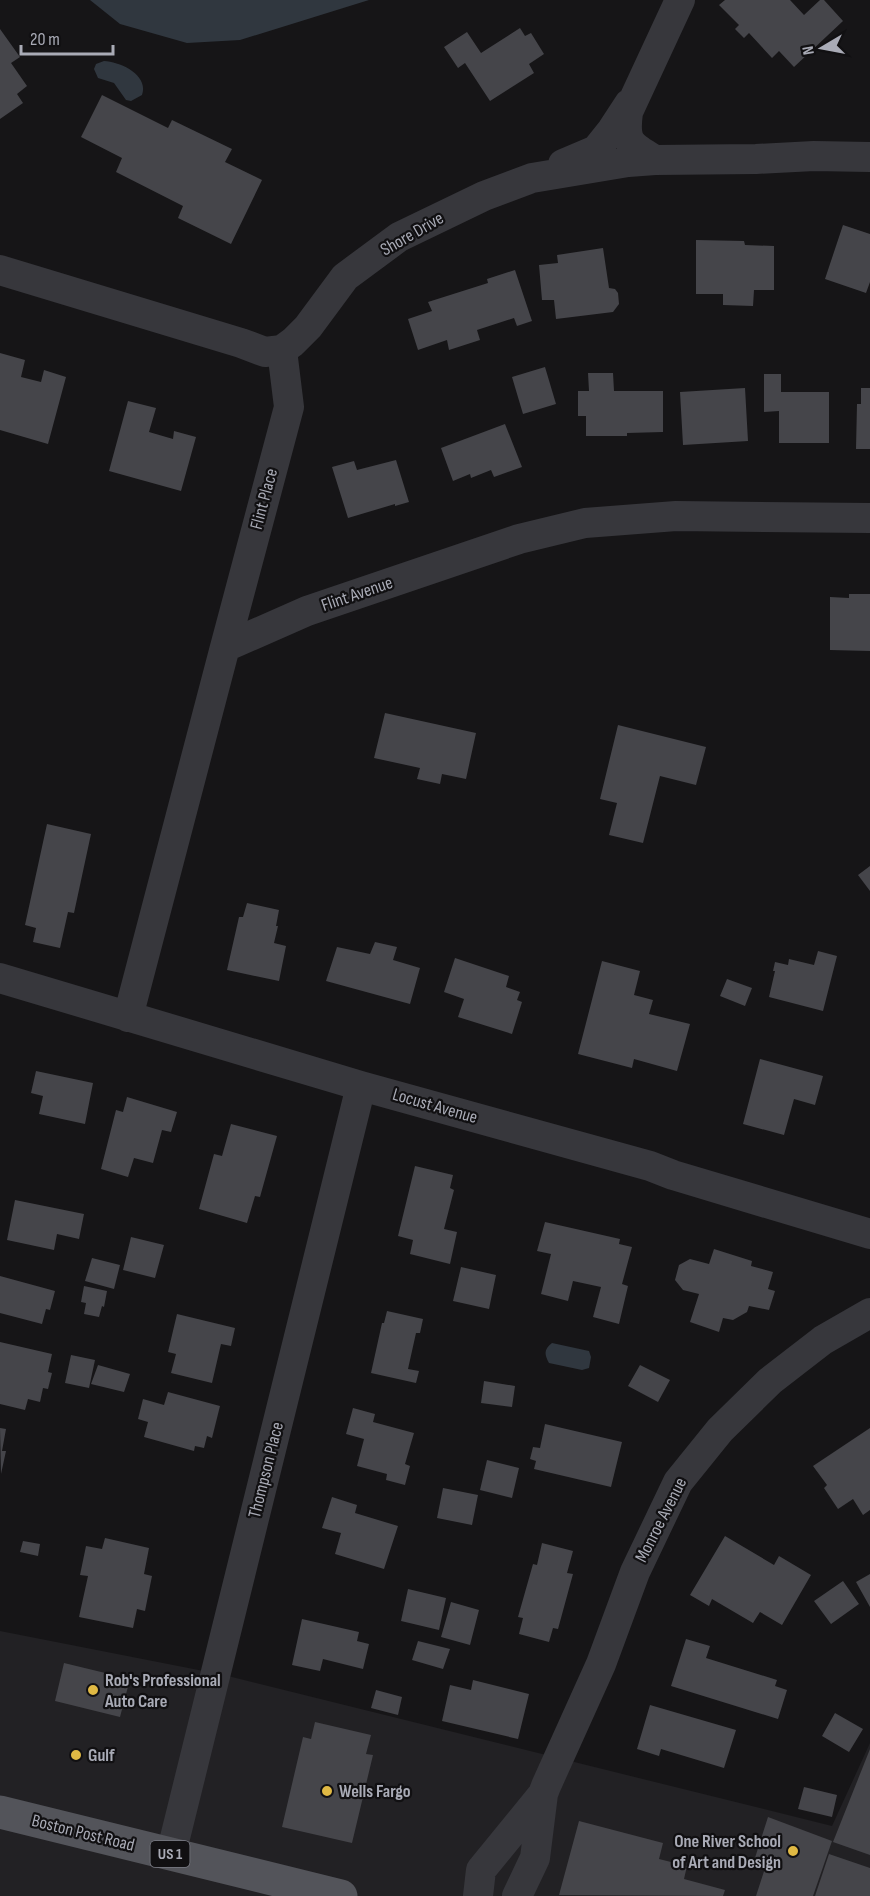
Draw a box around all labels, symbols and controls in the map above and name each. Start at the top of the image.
scale bar [21,18,112,56]
north arrow [792,18,852,78]
text: 20 m [30,29,60,50]
text: N [799,44,819,56]
street label: Shore Drive [377,208,447,260]
street label: Flint Place [246,466,282,532]
street label: Flint Avenue [319,572,395,616]
street label: Locust Avenue [390,1084,480,1128]
street label: Thompson Place [244,1420,288,1520]
street label: Monroe Avenue [631,1474,691,1566]
place label: Rob's Professional Auto Care [104,1670,221,1712]
marker: Rob's Professional Auto Care [86,1683,100,1697]
place label: Gulf [88,1745,115,1766]
marker: Gulf [69,1748,83,1762]
place label: Wells Fargo [339,1781,411,1802]
marker: Wells Fargo [320,1784,334,1798]
street label: Boston Post Road [29,1810,137,1856]
place label: One River School of Art and Design [672,1831,781,1873]
road number: US 1 [150,1841,190,1867]
marker: One River School of Art and Design [786,1844,800,1858]

